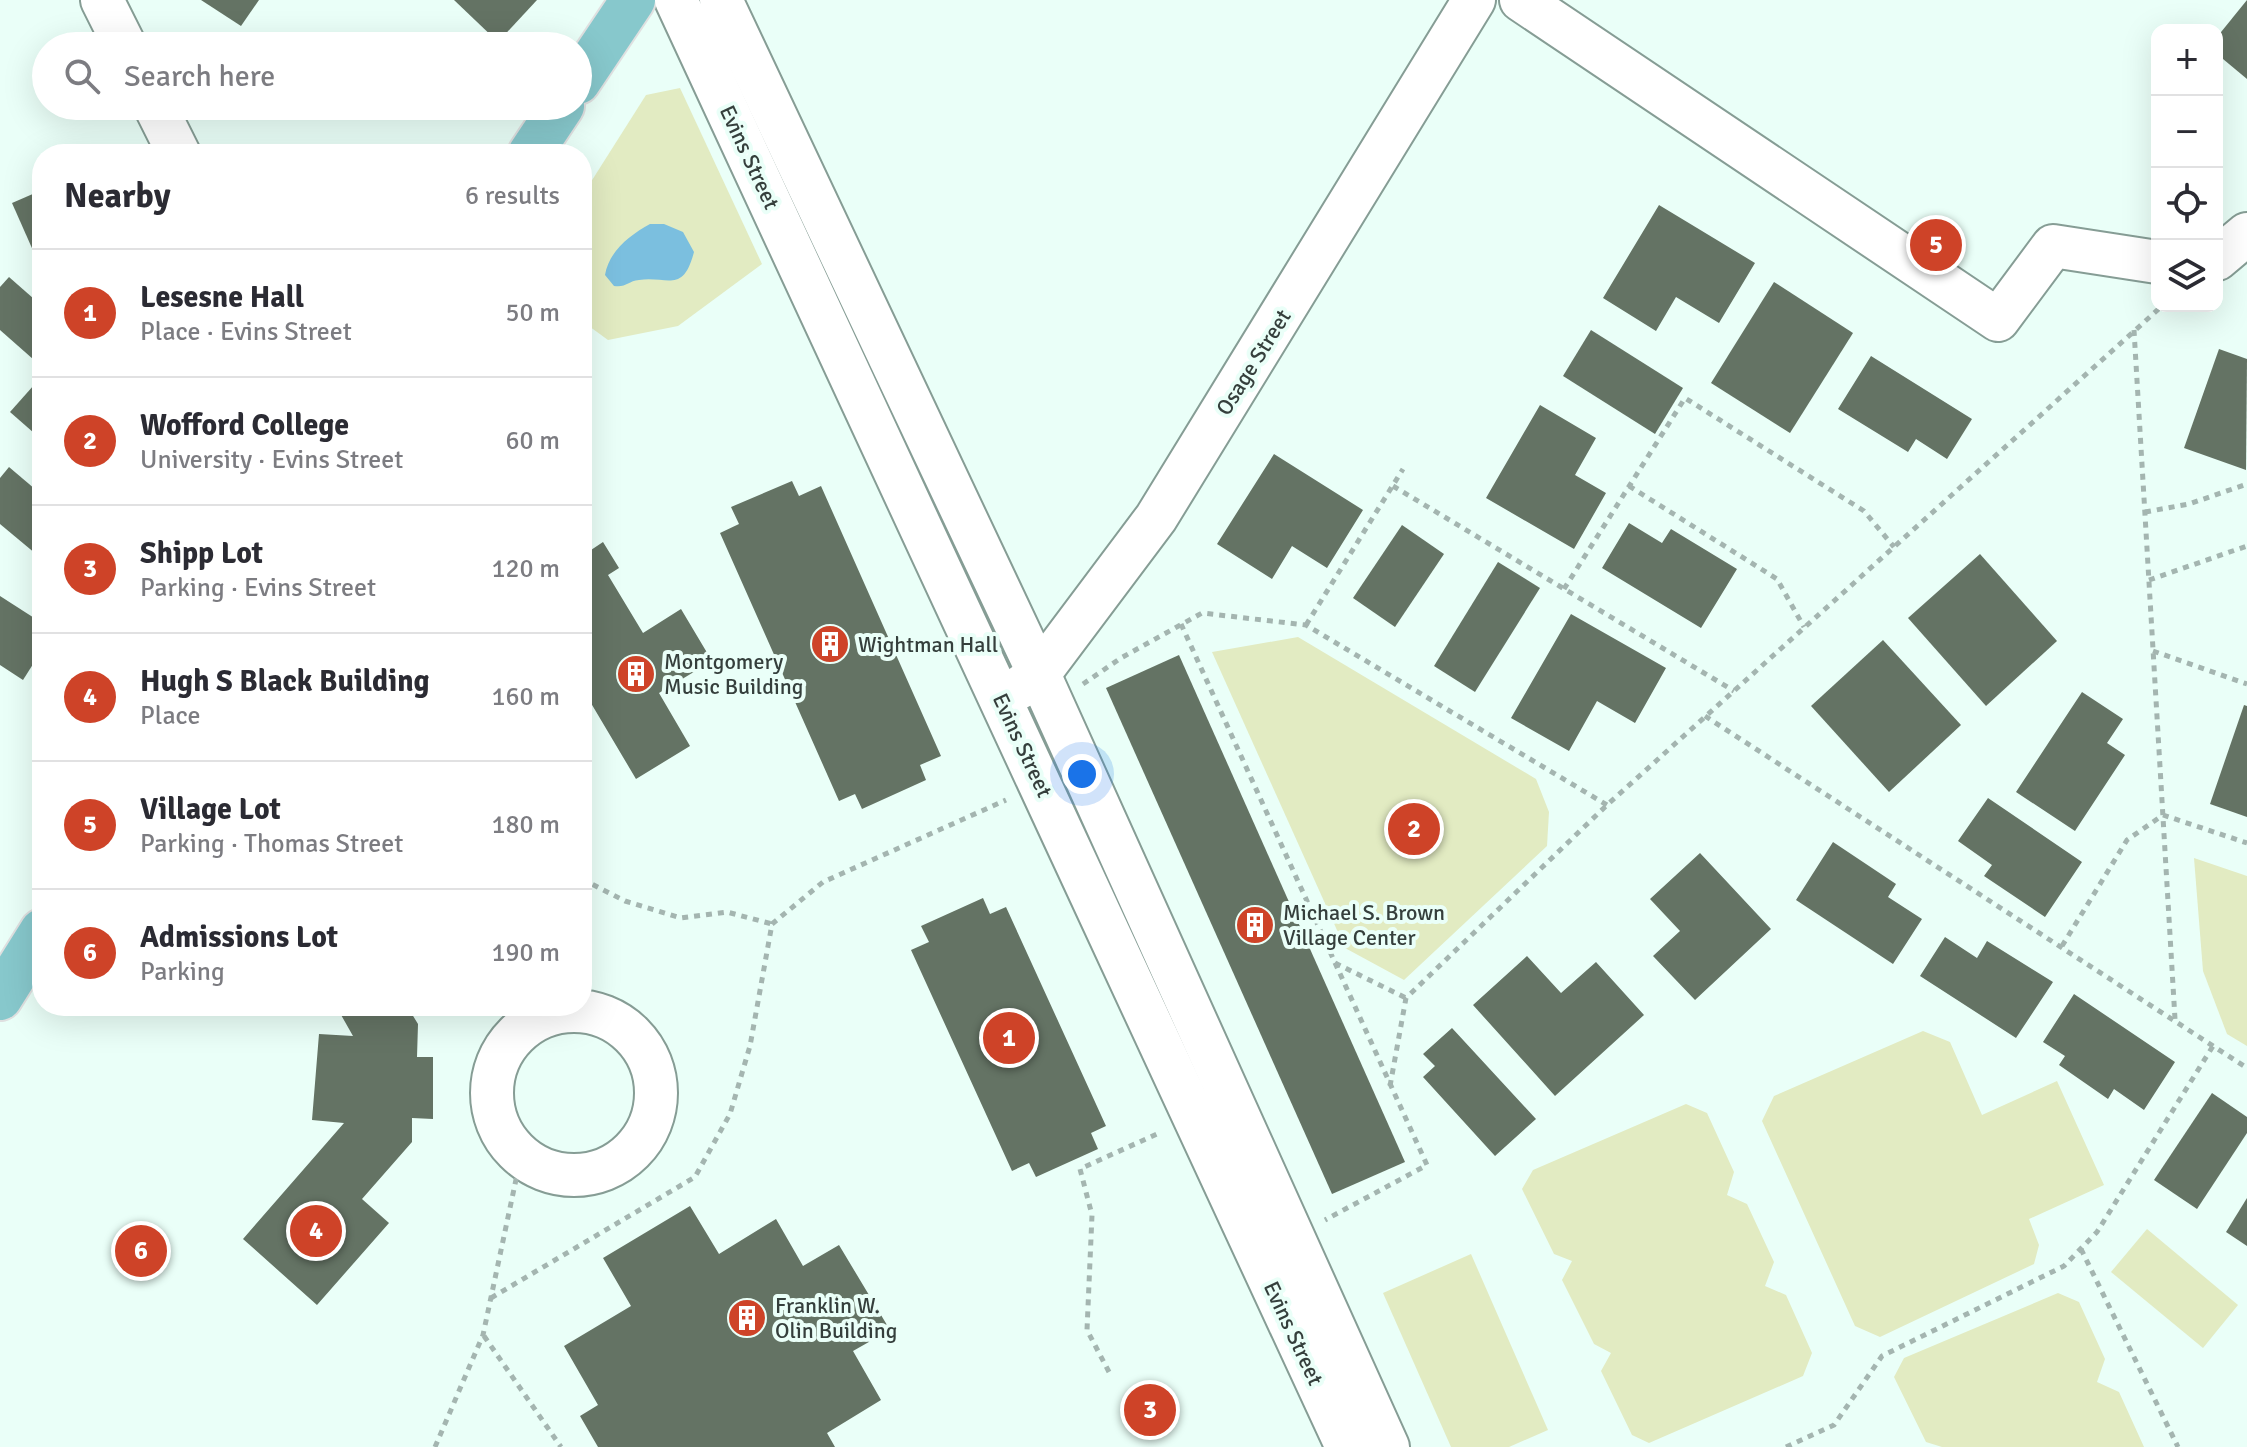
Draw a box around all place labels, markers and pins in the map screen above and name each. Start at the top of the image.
pin: 5 [1910,215,1962,275]
building icon: Wightman Hall [809,623,851,665]
place label: Wightman Hall [858,631,998,658]
place label: Montgomery Music Building [664,648,803,700]
building icon: Montgomery Music Building [615,653,657,695]
pin: 2 [1388,799,1440,859]
place label: Michael S. Brown Village Center [1283,899,1445,951]
building icon: Michael S. Brown Village Center [1234,904,1276,946]
pin: 1 [983,1008,1035,1068]
pin: 4 [290,1201,342,1261]
pin: 6 [115,1221,167,1281]
place label: Franklin W. Olin Building [775,1292,897,1344]
building icon: Franklin W. Olin Building [726,1297,768,1339]
pin: 3 [1124,1380,1176,1440]

